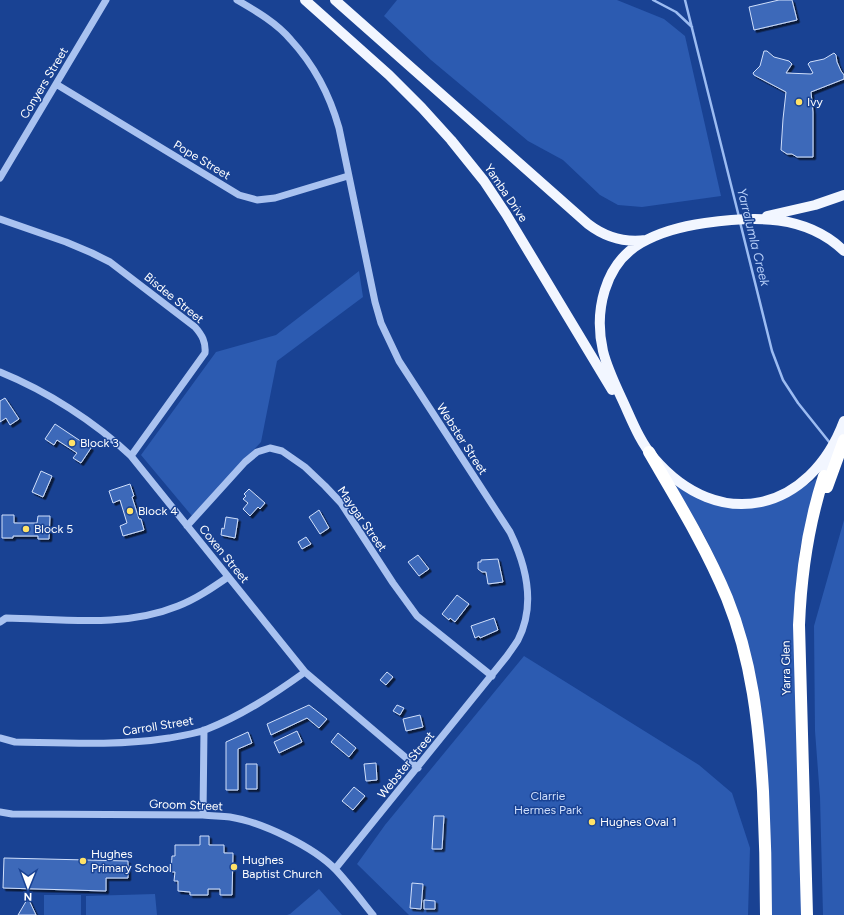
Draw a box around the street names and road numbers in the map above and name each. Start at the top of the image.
street label: Conyers Street [17,44,71,121]
street label: Pope Street [171,138,233,183]
street label: Yamba Drive [482,161,531,225]
street label: Bisdee Street [141,270,207,327]
street label: Webster Street [434,401,490,478]
street label: Maygar Street [334,484,390,555]
street label: Coxen Street [196,522,252,586]
street label: Yarra Glen [779,640,793,696]
street label: Carroll Street [121,713,195,739]
street label: Webster Street [375,728,437,801]
street label: Groom Street [149,797,224,813]

